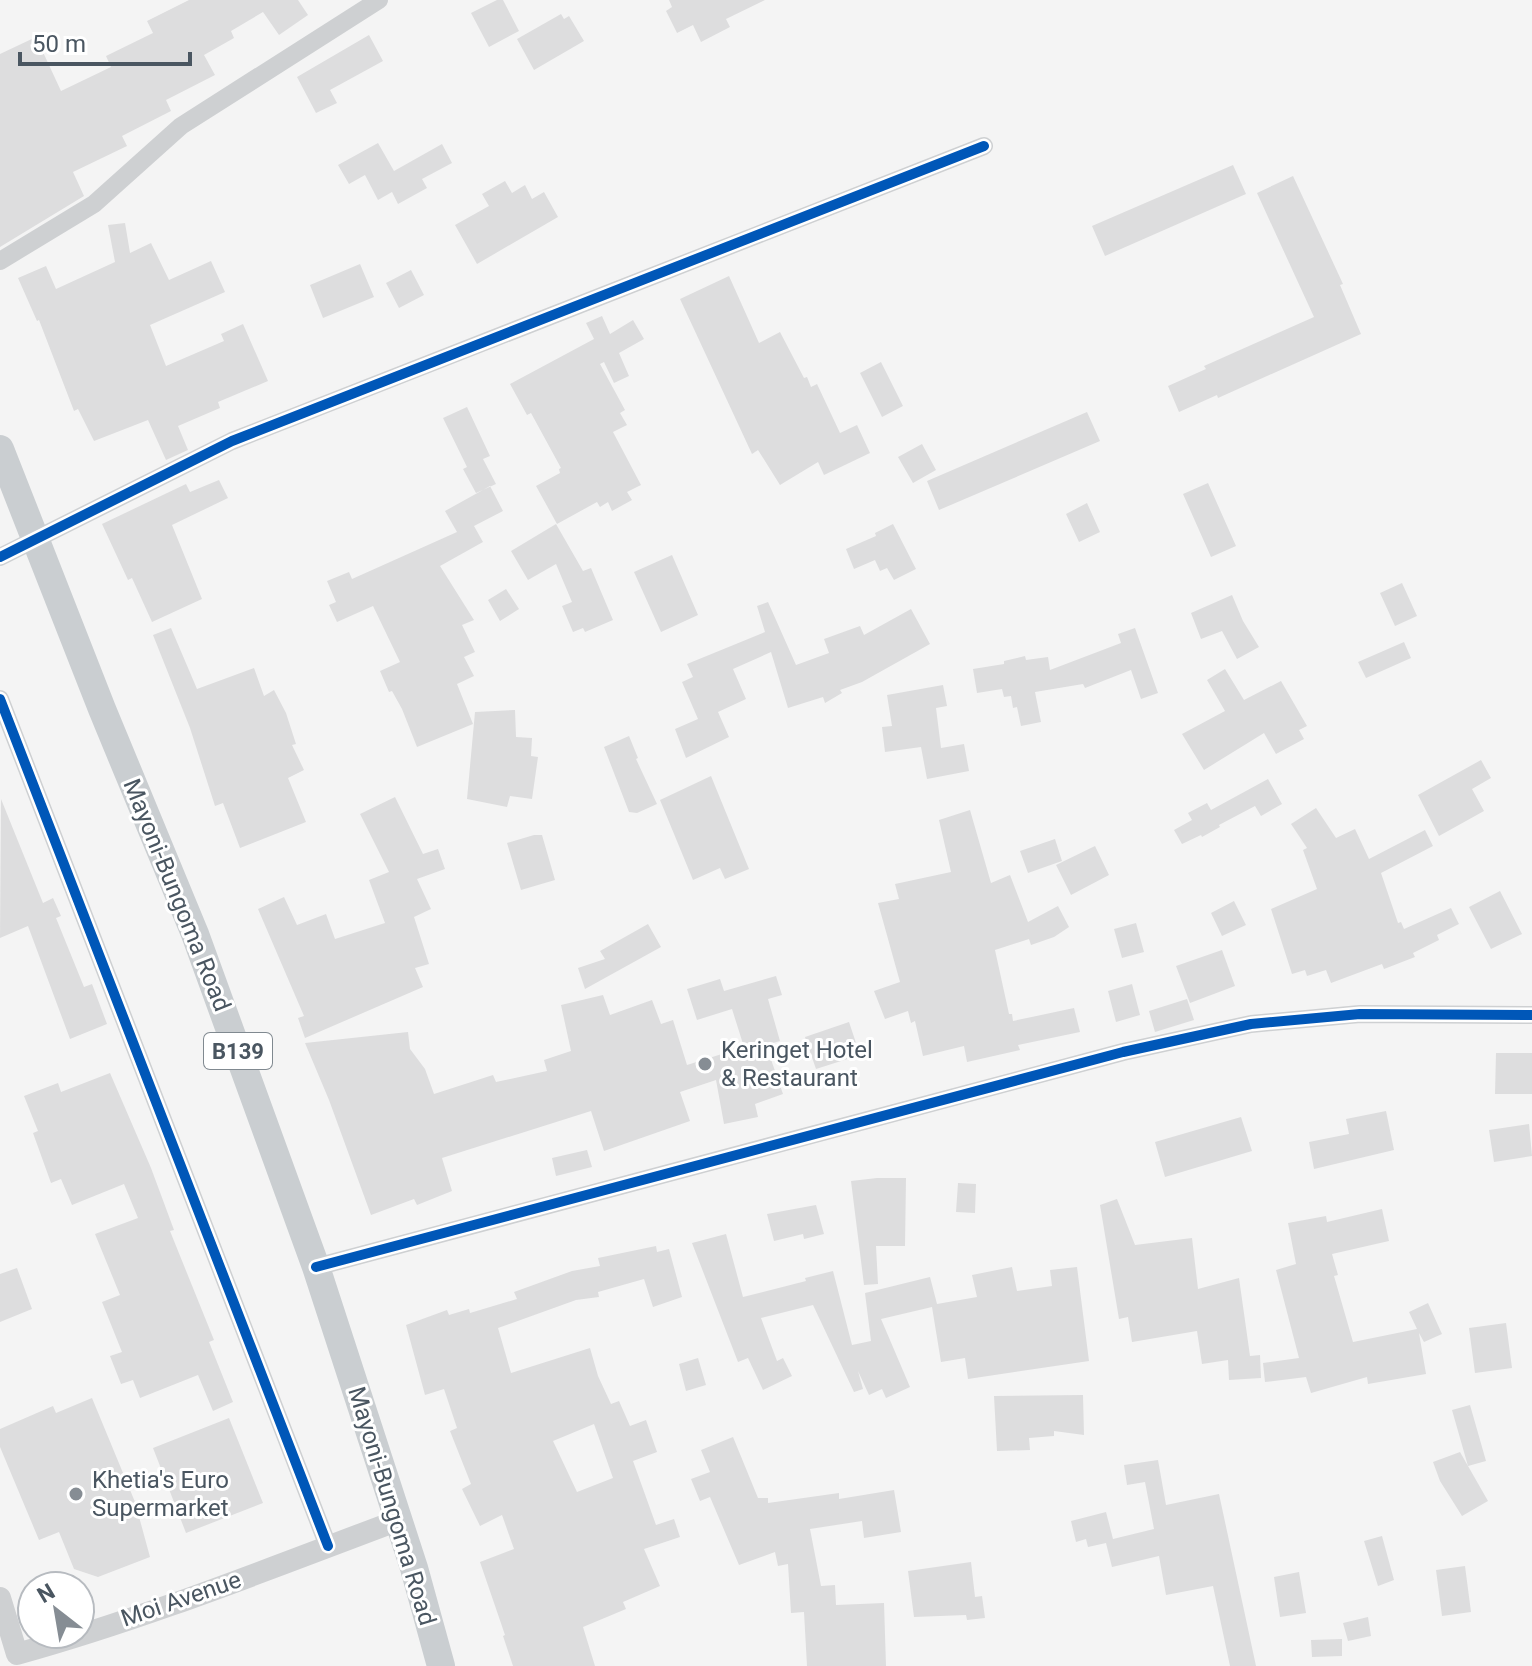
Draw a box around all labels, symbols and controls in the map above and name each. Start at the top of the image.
scale bar [20,16,190,66]
text: 50 m [32,30,86,58]
street label: Mayoni-Bungoma Road [118,775,236,1015]
road number: B139 [204,1033,272,1069]
place label: Keringet Hotel & Restaurant [721,1036,873,1092]
marker: Keringet Hotel & Restaurant [696,1055,714,1073]
street label: Mayoni-Bungoma Road [342,1383,442,1629]
place label: Khetia's Euro Supermarket [92,1466,229,1522]
marker: Khetia's Euro Supermarket [67,1485,85,1503]
street label: Moi Avenue [117,1565,245,1633]
north arrow [16,1570,96,1650]
text: N [33,1579,59,1608]

